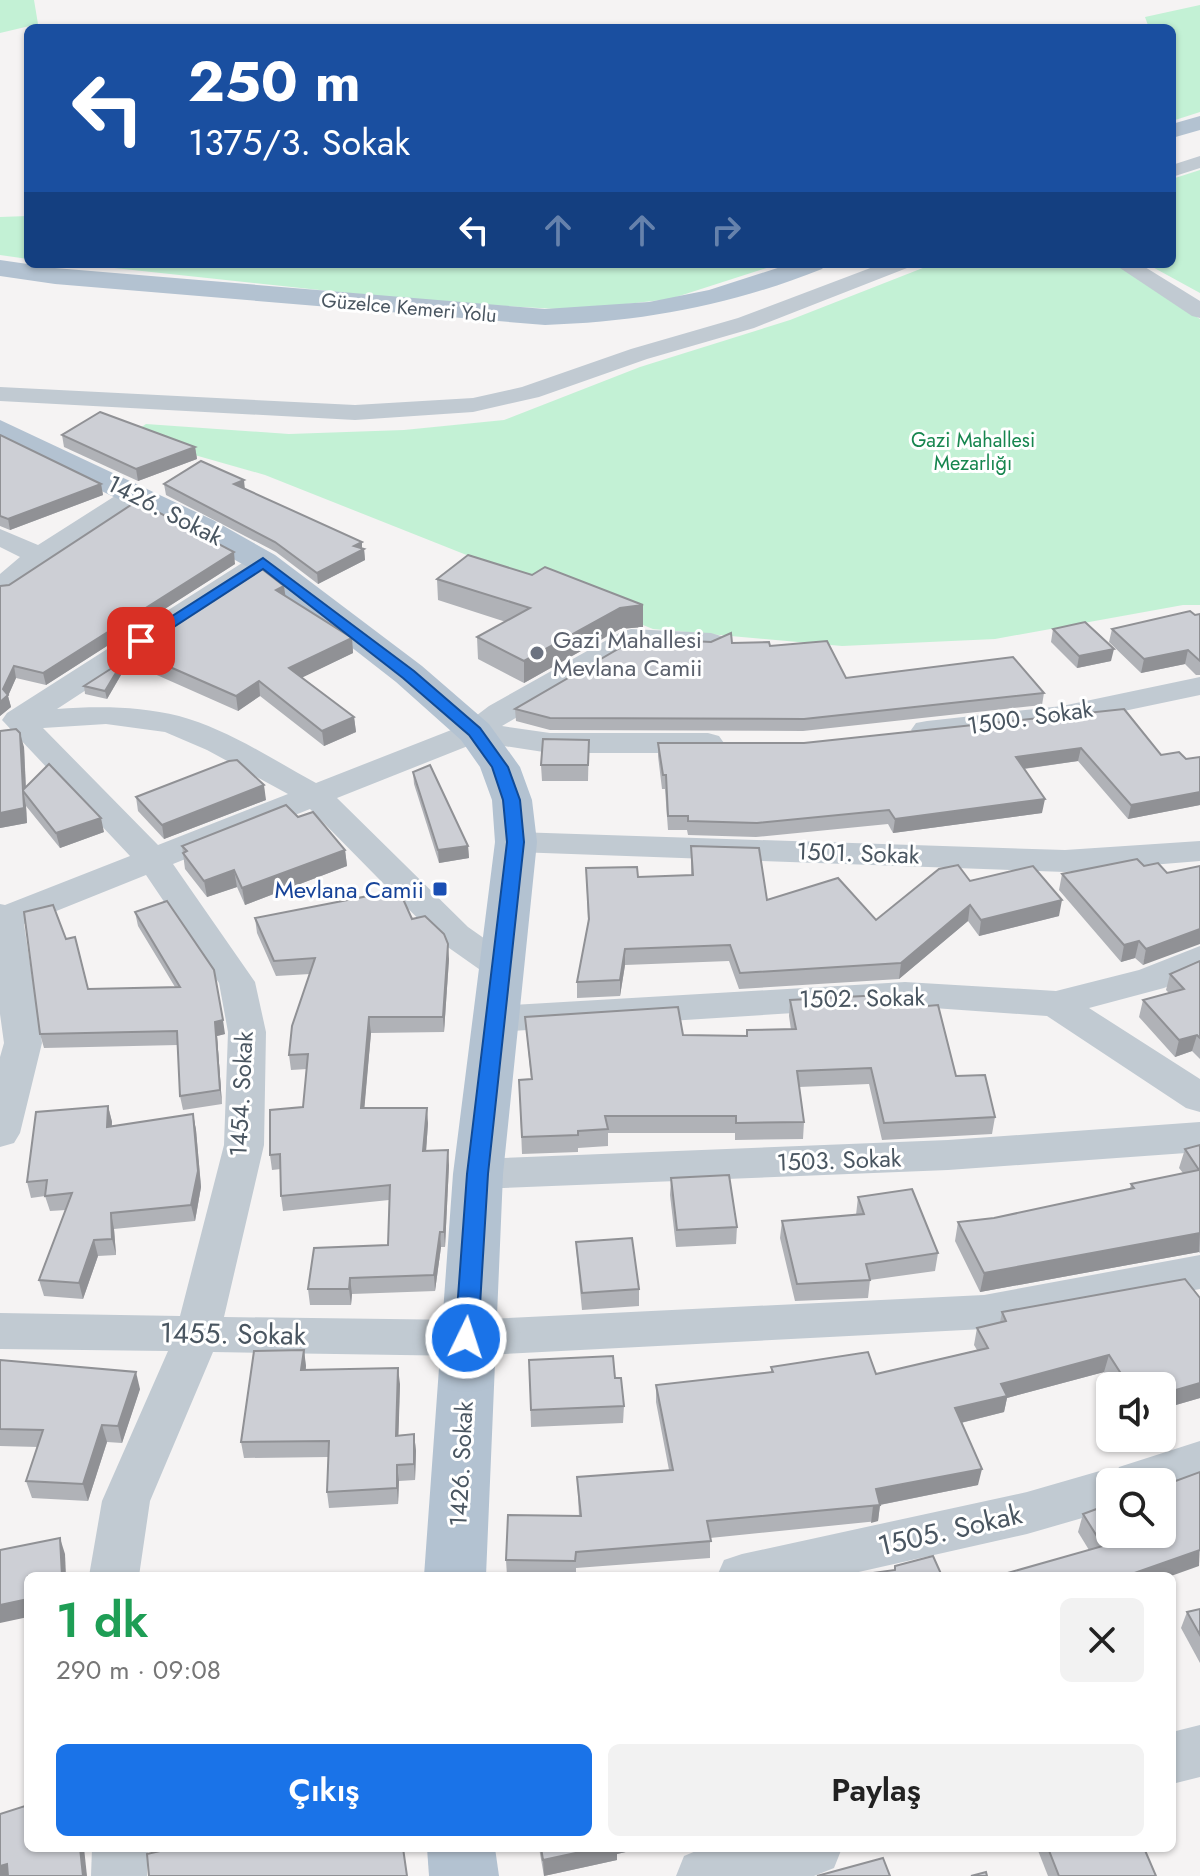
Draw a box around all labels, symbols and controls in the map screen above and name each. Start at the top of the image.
text: 250 m [188,41,361,122]
icon: left [56,56,160,160]
text: 1375/3. Sokak [188,116,410,168]
icon: left [452,208,496,252]
icon: ahead [536,208,580,252]
icon: ahead [620,208,664,252]
icon: right [704,208,748,252]
street label: Güzelce Kemeri Yolu [320,286,498,330]
park label: Gazi Mahallesi Mezarlığı [911,426,1035,478]
street label: 1426. Sokak [101,466,229,554]
pin [107,607,175,675]
icon: arrive [119,619,163,663]
place label: Gazi Mahallesi Mevlana Camii [553,622,703,685]
marker: Gazi Mahallesi Mevlana Camii [528,644,546,662]
street label: 1500. Sokak [965,691,1095,743]
street label: 1501. Sokak [796,833,920,873]
place label: Mevlana Camii [274,872,424,907]
marker: Mevlana Camii [431,880,449,898]
street label: 1502. Sokak [799,979,926,1017]
street label: 1454. Sokak [220,1030,262,1158]
street label: 1503. Sokak [776,1140,902,1180]
position arrow [424,1296,508,1380]
street label: 1455. Sokak [160,1312,307,1356]
map controls [1096,1372,1176,1548]
button: sound [1096,1372,1176,1452]
street label: 1426. Sokak [440,1400,482,1528]
button: search [1096,1468,1176,1548]
street label: 1505. Sokak [874,1493,1027,1566]
text: 1 dk [56,1586,149,1655]
button: close [1060,1598,1144,1682]
text: 290 m · 09:08 [56,1651,221,1689]
button: Çıkış [56,1744,592,1836]
button: Paylaş [608,1744,1144,1836]

